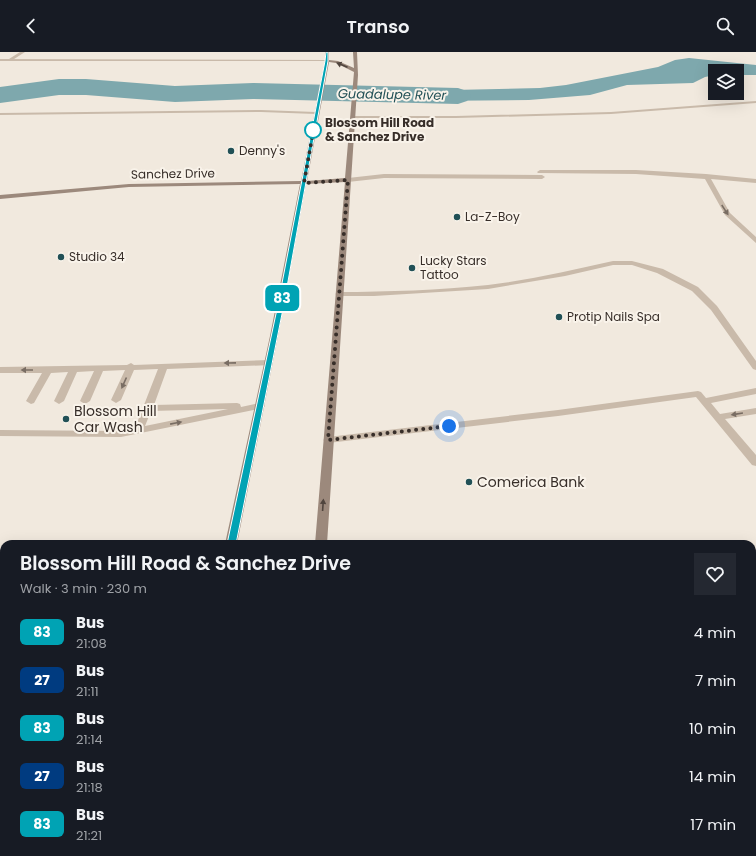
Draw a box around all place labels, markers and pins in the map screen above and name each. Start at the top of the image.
place label: Blossom Hill Road & Sanchez Drive [325,114,434,145]
marker: Blossom Hill Road & Sanchez Drive [304,121,322,139]
place label: Denny's [239,142,285,159]
marker: Denny's [226,146,236,156]
place label: La-Z-Boy [465,208,520,225]
marker: La-Z-Boy [452,212,462,222]
place label: Studio 34 [69,248,125,265]
marker: Studio 34 [56,252,66,262]
place label: Lucky Stars Tattoo [420,252,487,283]
marker: Lucky Stars Tattoo [407,263,417,273]
place label: Protip Nails Spa [567,308,660,325]
marker: Protip Nails Spa [554,312,564,322]
place label: Blossom Hill Car Wash [74,401,157,437]
marker: Blossom Hill Car Wash [61,414,71,424]
place label: Comerica Bank [477,472,585,492]
marker: Comerica Bank [464,477,474,487]

